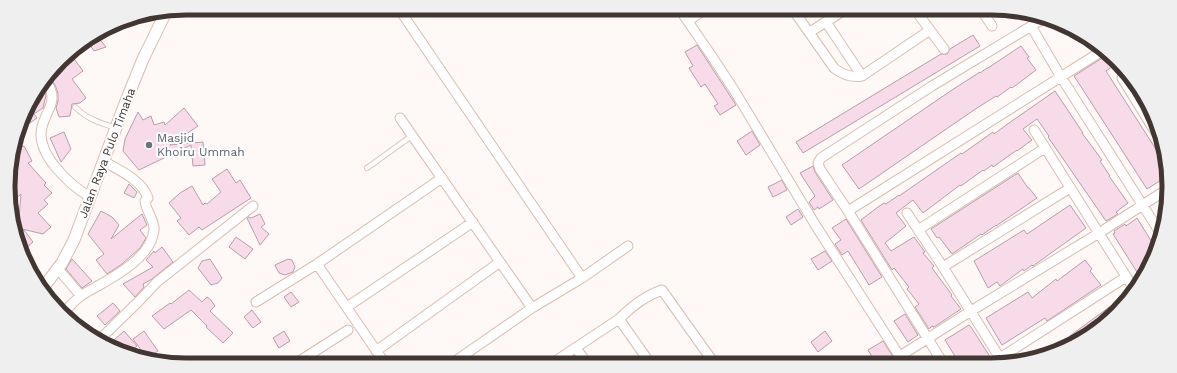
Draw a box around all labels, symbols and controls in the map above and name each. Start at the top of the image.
street label: Jalan Raya Pulo Timaha [76,86,138,220]
place label: Masjid Khoiru Ummah [157,131,245,159]
marker: Masjid Khoiru Ummah [144,140,154,150]

